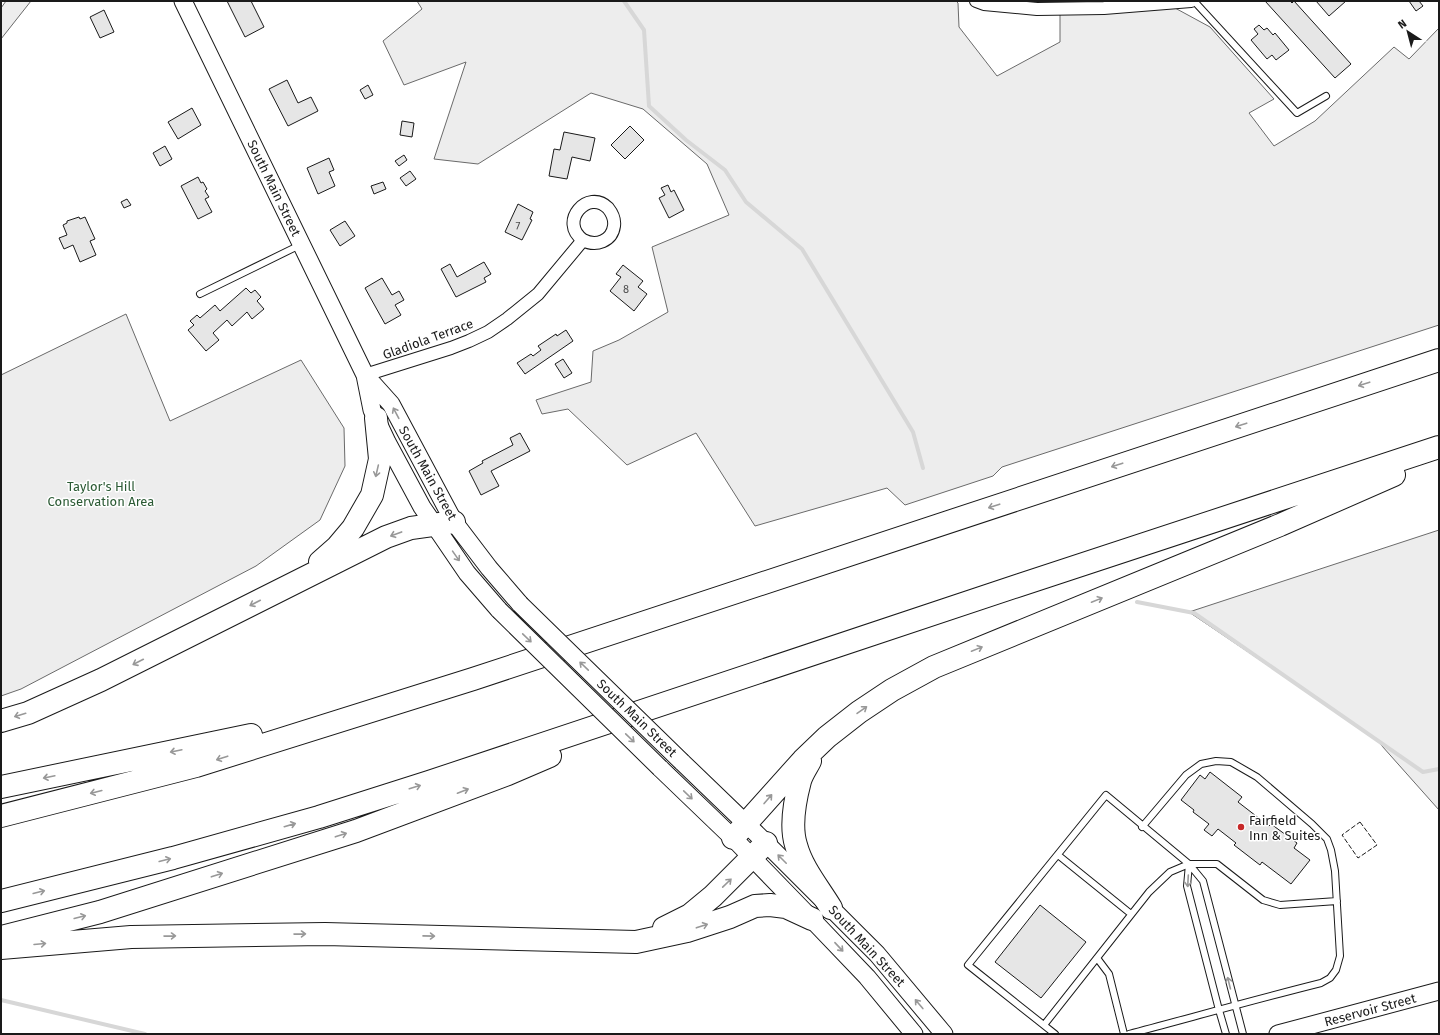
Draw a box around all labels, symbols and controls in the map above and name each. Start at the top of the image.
north arrow [1388,12,1428,52]
text: N [1396,17,1409,32]
street label: South Main Street [244,137,304,239]
house number: 7 [516,220,521,233]
house number: 8 [623,283,629,296]
street label: Gladiola Terrace [381,316,475,362]
one-way arrow [1358,381,1371,388]
one-way arrow [391,408,399,420]
one-way arrow [1234,422,1247,429]
street label: South Main Street [396,423,460,523]
one-way arrow [1111,462,1123,470]
one-way arrow [373,464,381,477]
park label: Taylor's Hill Conservation Area [48,479,154,509]
one-way arrow [987,503,1000,510]
one-way arrow [391,530,403,538]
one-way arrow [452,551,460,562]
one-way arrow [1091,596,1103,603]
one-way arrow [249,600,261,607]
one-way arrow [522,633,532,643]
one-way arrow [970,645,982,653]
one-way arrow [133,658,145,666]
one-way arrow [579,661,589,671]
street label: South Main Street [594,676,680,760]
one-way arrow [856,706,867,714]
one-way arrow [14,712,27,719]
one-way arrow [625,734,635,743]
one-way arrow [170,747,183,755]
one-way arrow [216,755,229,762]
one-way arrow [43,774,56,782]
one-way arrow [408,783,421,790]
one-way arrow [457,786,469,794]
one-way arrow [90,788,103,796]
one-way arrow [683,791,693,800]
one-way arrow [764,794,773,805]
place label: Fairfield Inn & Suites [1249,813,1320,843]
one-way arrow [284,821,297,828]
marker: Fairfield Inn & Suites [1236,822,1246,832]
one-way arrow [335,831,347,839]
one-way arrow [777,854,787,864]
one-way arrow [158,856,171,864]
one-way arrow [211,871,224,878]
one-way arrow [1184,874,1192,887]
one-way arrow [722,878,732,888]
one-way arrow [32,888,45,895]
street label: South Main Street [826,902,909,990]
one-way arrow [73,913,86,921]
one-way arrow [695,922,707,930]
one-way arrow [293,930,306,938]
one-way arrow [163,932,176,940]
one-way arrow [422,932,435,940]
one-way arrow [33,941,46,948]
one-way arrow [834,942,844,952]
one-way arrow [1224,977,1232,990]
street label: Reservoir Street [1323,990,1418,1029]
one-way arrow [915,999,924,1009]

